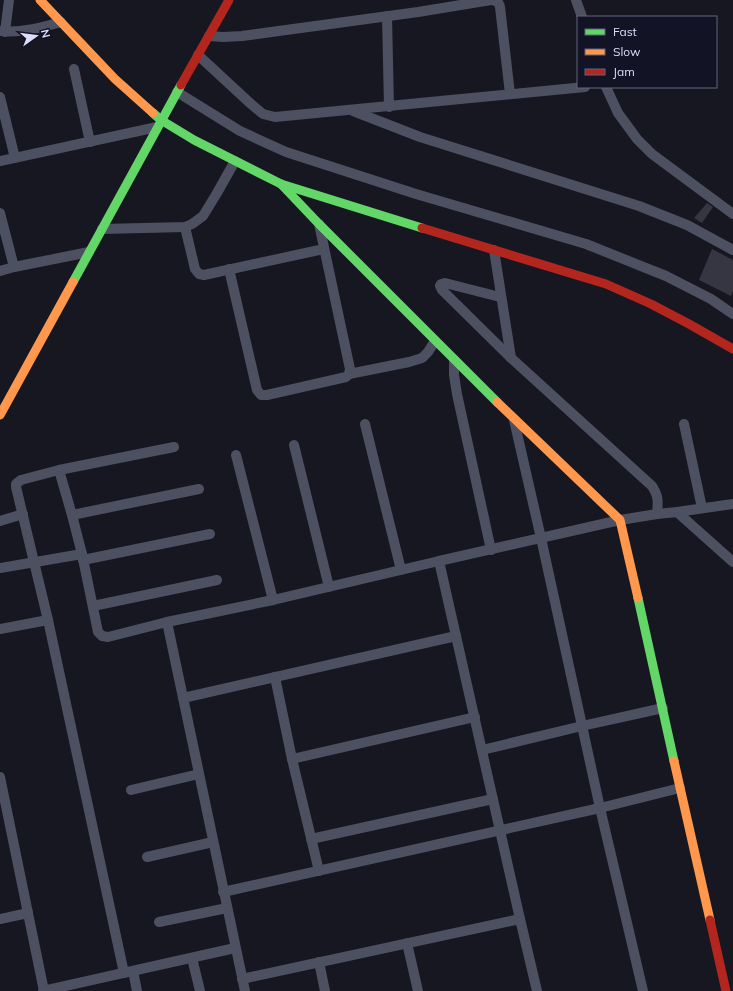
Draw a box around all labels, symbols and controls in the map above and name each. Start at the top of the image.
north arrow [16,16,56,56]
legend [577,16,717,88]
text: Fast [613,24,637,39]
text: N [38,28,54,39]
text: Slow [613,44,641,59]
text: Jam [613,64,635,79]

